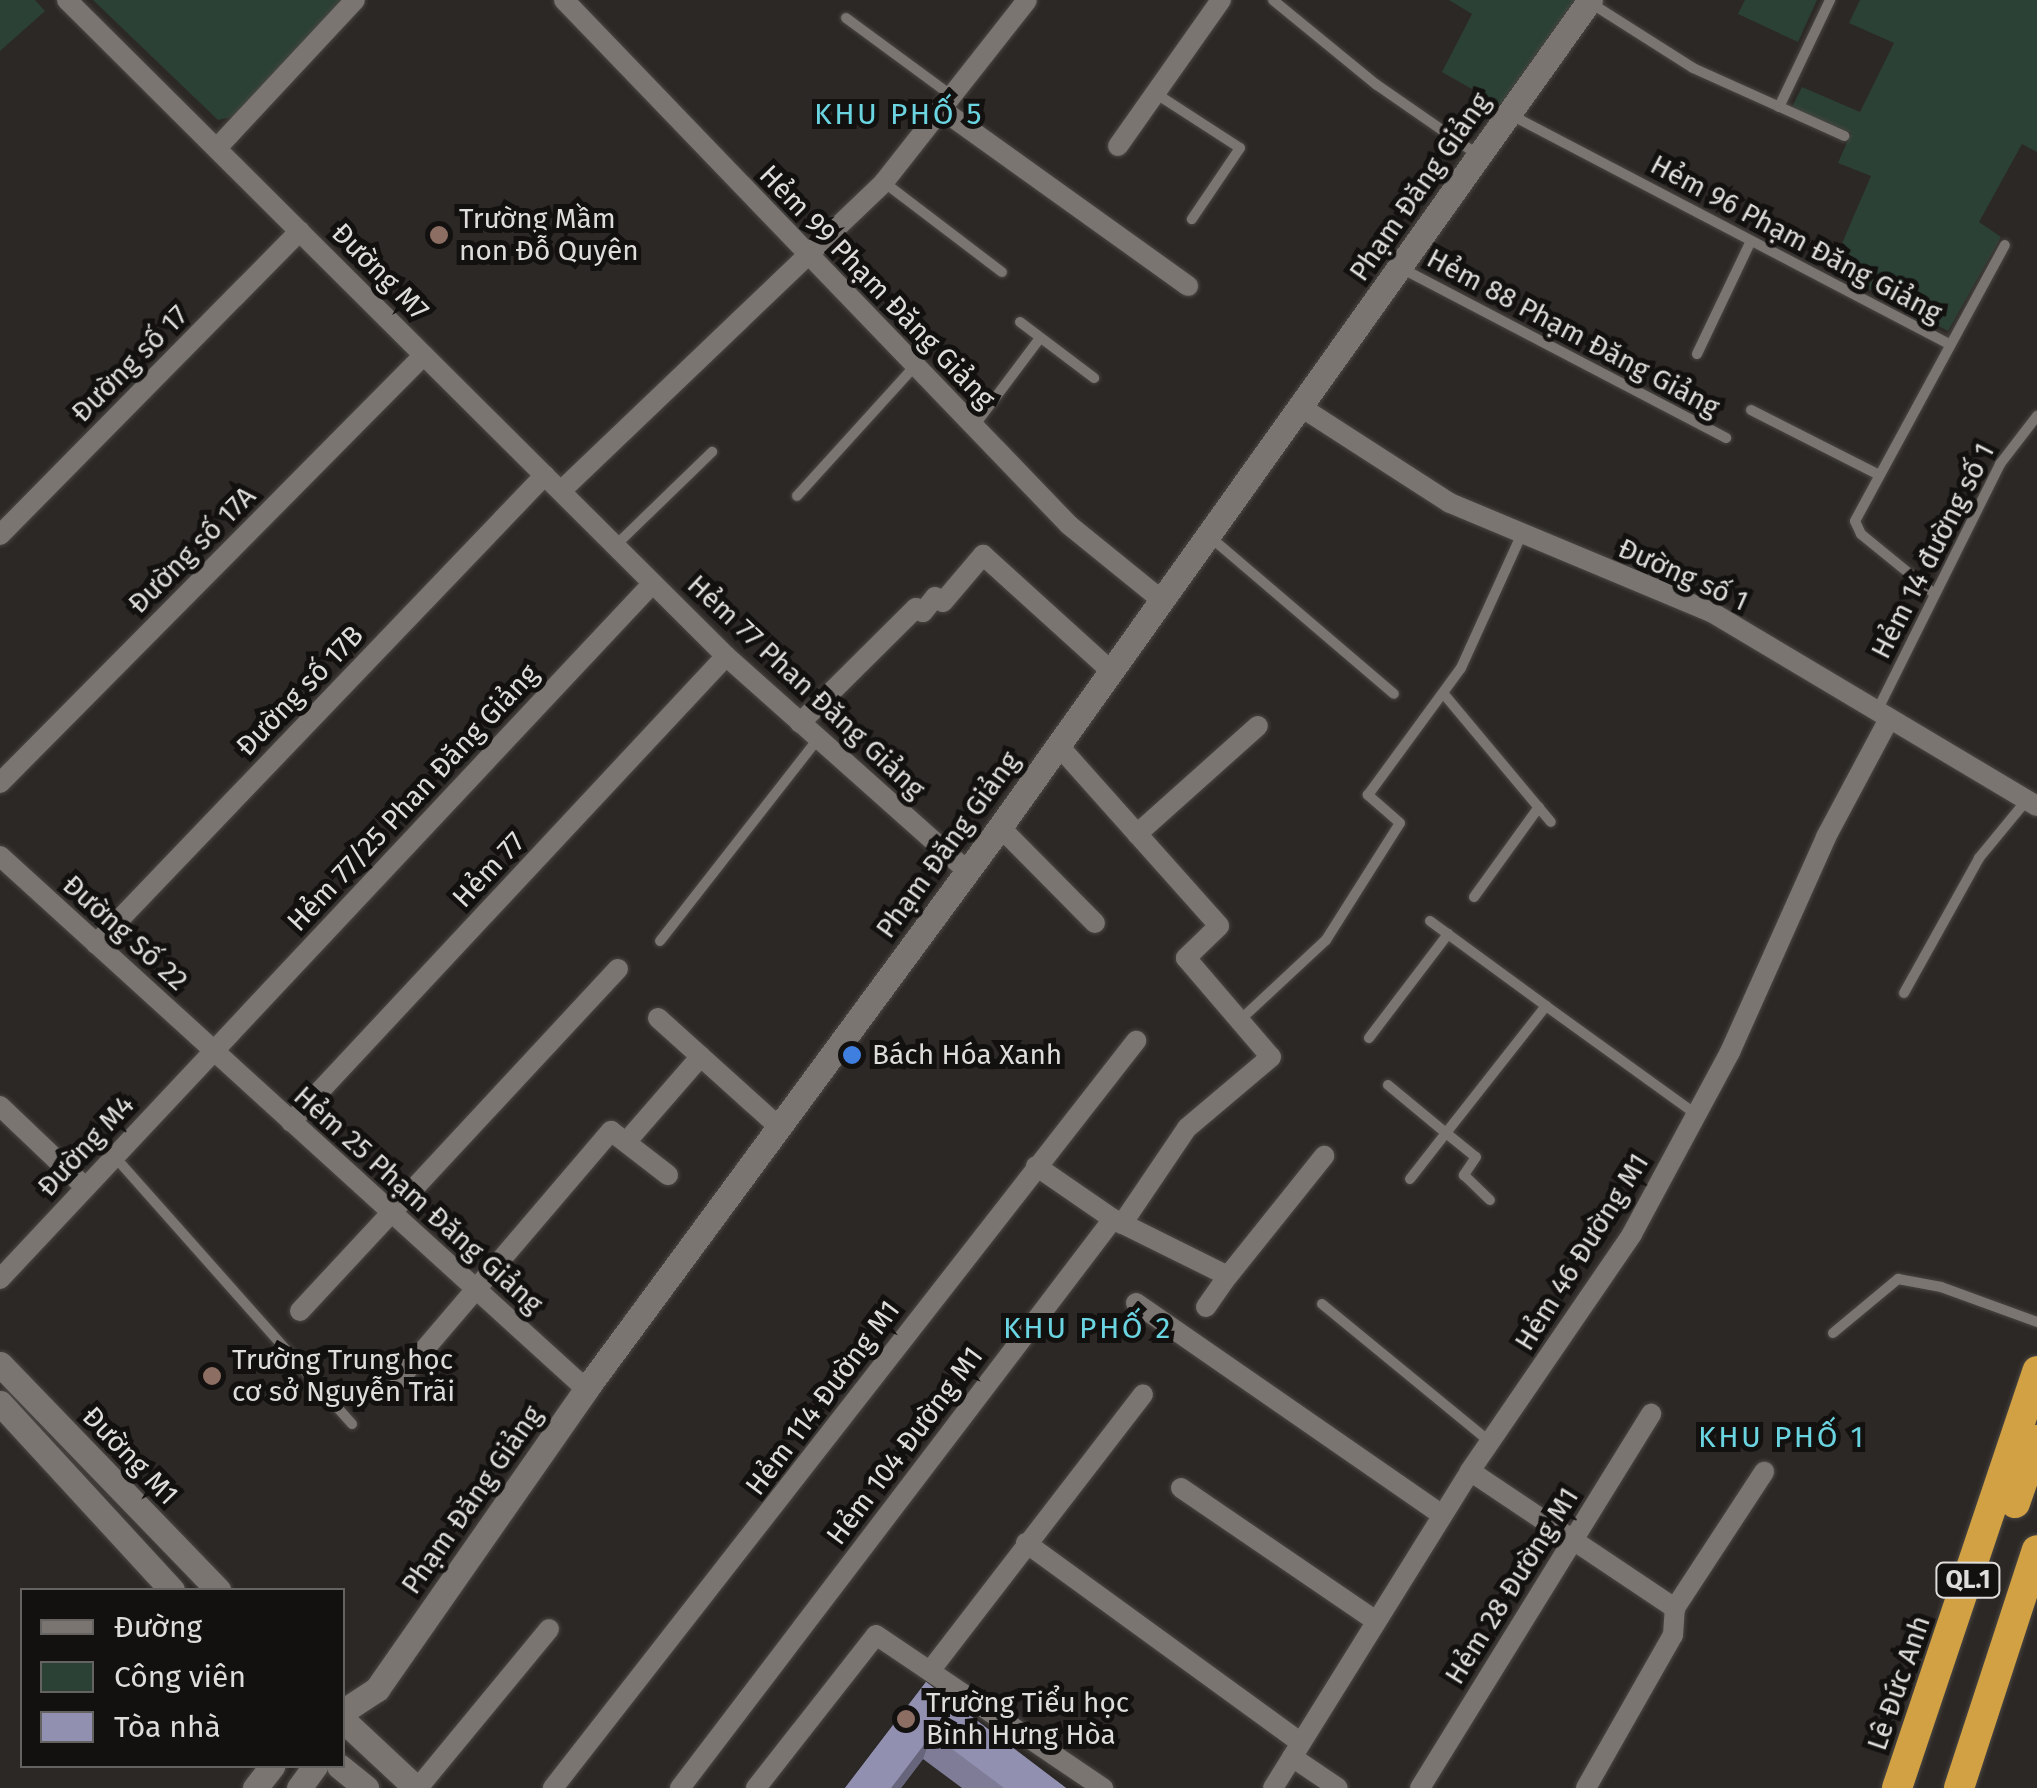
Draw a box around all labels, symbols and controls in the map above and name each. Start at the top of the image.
street label: Phạm Đăng Giảng [1343,86,1497,288]
district label: KHU PHỐ 5 [814,96,984,132]
street label: Hẻm 96 Phạm Đăng Giảng [1645,148,1947,330]
street label: Hẻm 99 Phạm Đăng Giảng [752,159,1002,415]
place label: Trường Mầm non Đỗ Quyên [459,202,639,268]
street label: Đường M7 [324,216,436,328]
marker: Trường Mầm non Đỗ Quyên [428,224,450,246]
street label: Hẻm 88 Phạm Đăng Giảng [1421,242,1725,424]
street label: Đường số 17 [65,299,195,429]
street label: Hẻm 14 đường số 1 [1864,438,2002,664]
street label: Đường số 17A [121,479,263,621]
street label: Đường số 1 [1613,531,1753,619]
street label: Hẻm 77 Phan Đăng Giảng [680,568,932,806]
street label: Đường số 17B [230,619,370,763]
street label: Hẻm 77/25 Phan Đăng Giảng [280,658,546,938]
street label: Phạm Đăng Giảng [869,745,1027,945]
street label: Hẻm 77 [446,825,532,915]
street label: Đường Số 22 [56,868,194,998]
place label: Bách Hóa Xanh [872,1038,1062,1072]
marker: Bách Hóa Xanh [841,1044,863,1066]
street label: Hẻm 25 Phạm Đăng Giảng [287,1079,549,1321]
street label: Đường M4 [31,1088,141,1204]
street label: Hẻm 46 Đường M1 [1508,1147,1656,1357]
street label: Hẻm 114 Đường M1 [739,1294,907,1502]
district label: KHU PHỐ 2 [1003,1310,1173,1346]
street label: Hẻm 104 Đường M1 [820,1340,990,1552]
place label: Trường Trung học cơ sở Nguyễn Trãi [232,1343,455,1409]
marker: Trường Trung học cơ sở Nguyễn Trãi [201,1365,223,1387]
street label: Phạm Đăng Giảng [395,1399,549,1601]
street label: Đường M1 [75,1400,185,1512]
district label: KHU PHỐ 1 [1698,1419,1866,1455]
street label: Hẻm 28 Đường M1 [1438,1481,1586,1691]
road number: QL.1 [1933,1560,2003,1600]
legend [20,1588,345,1768]
text: Đường [114,1609,202,1645]
street label: Lê Đức Anh [1860,1611,1938,1755]
text: Công viên [114,1659,246,1695]
place label: Trường Tiểu học Bình Hưng Hòa [926,1686,1129,1752]
marker: Trường Tiểu học Bình Hưng Hòa [895,1708,917,1730]
text: Tòa nhà [114,1709,221,1745]

